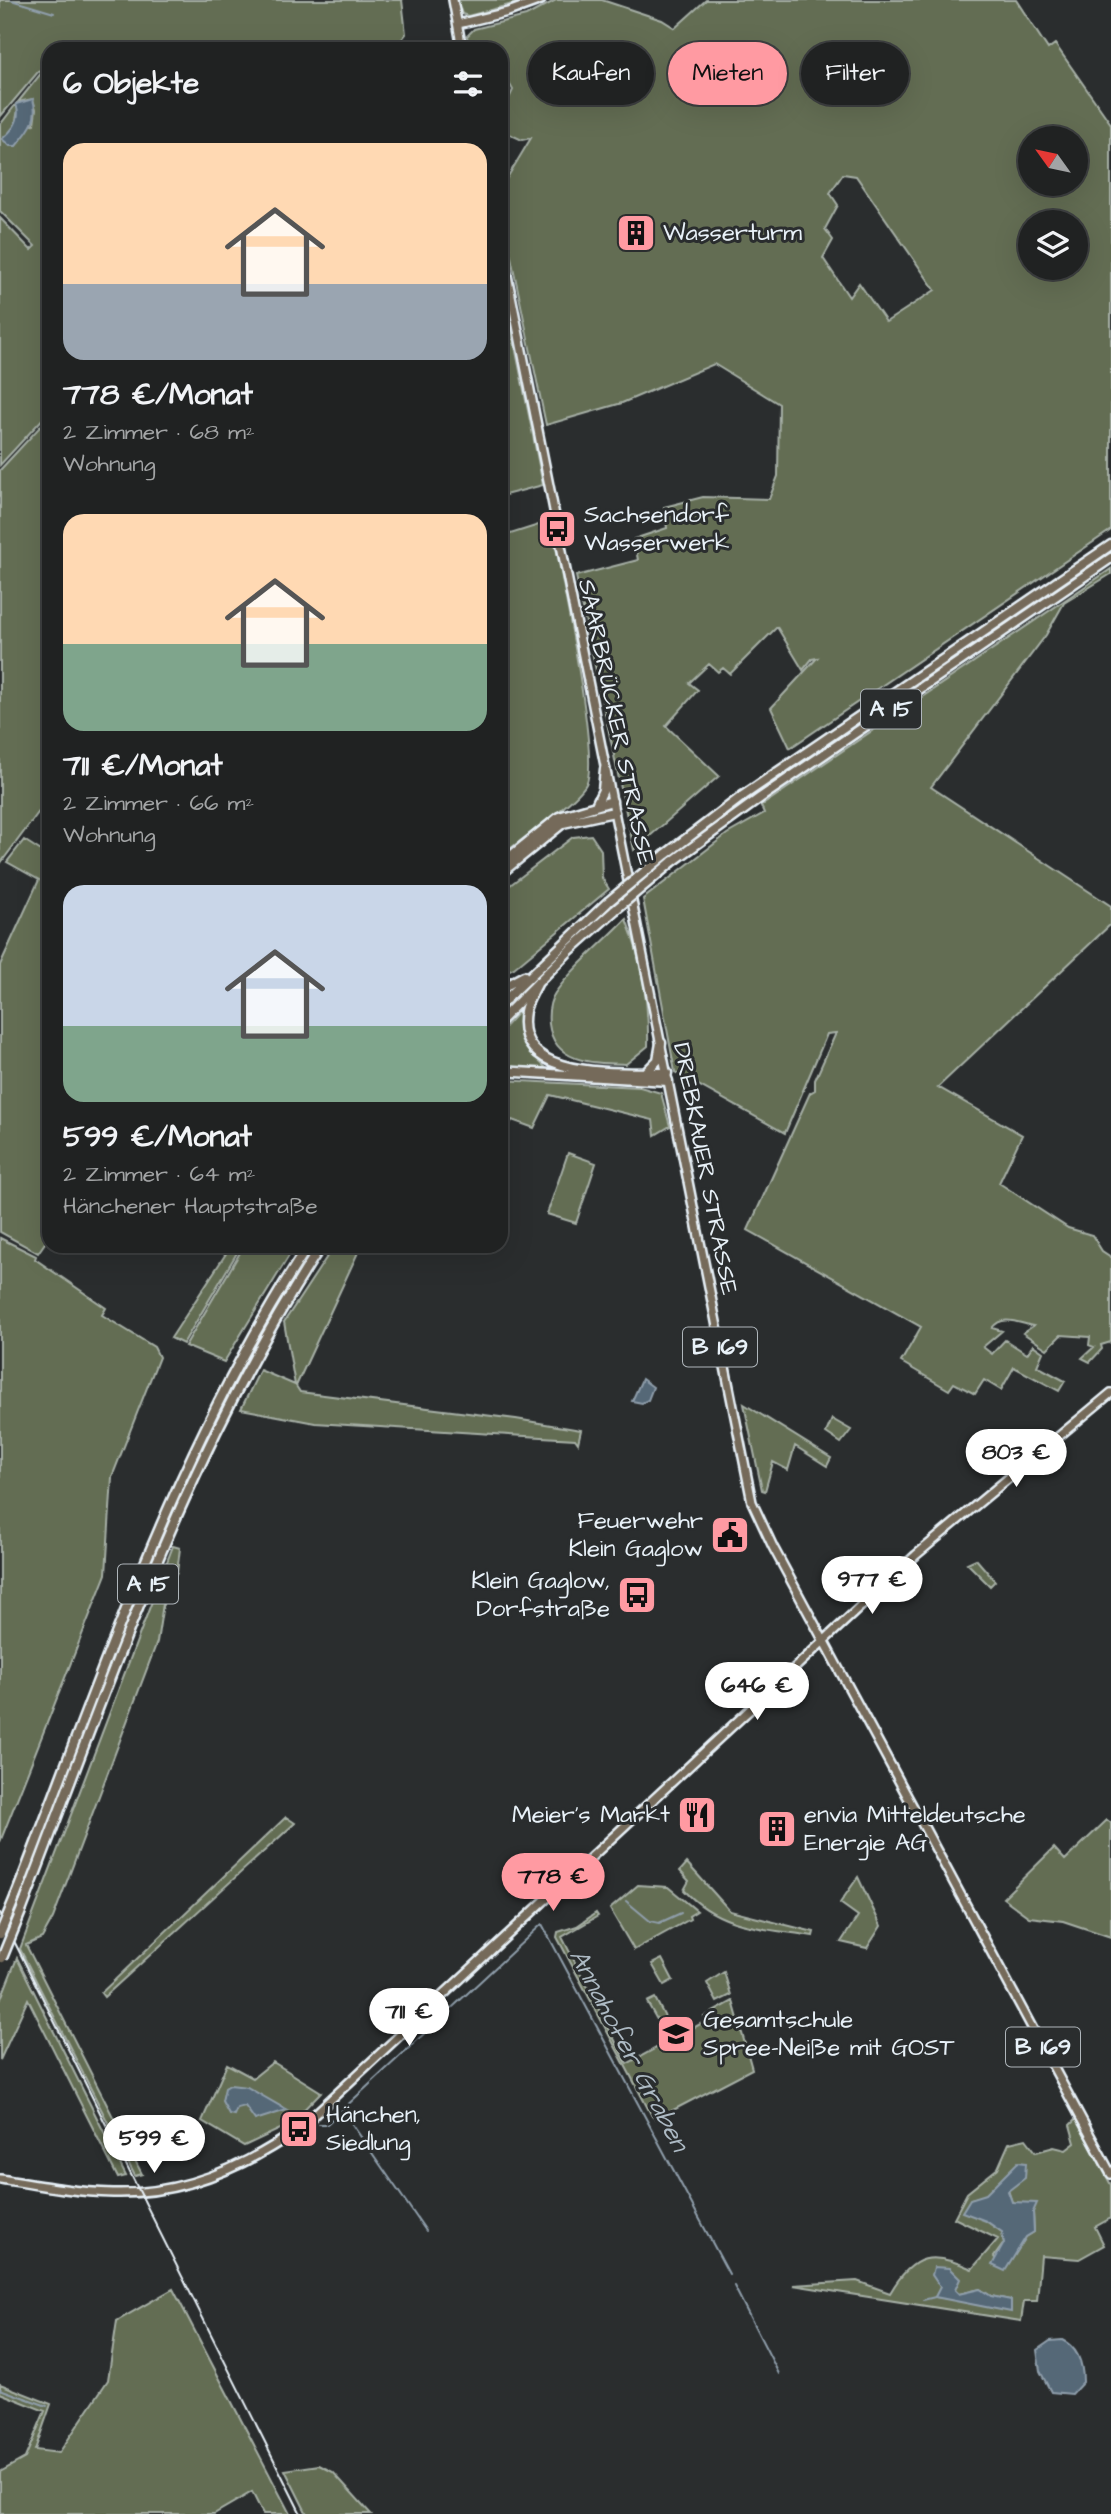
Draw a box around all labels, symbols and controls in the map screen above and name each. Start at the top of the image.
chip: Kaufen [528,42,654,105]
chip: Mieten [668,42,787,105]
chip: Filter [801,42,909,105]
text: 6 Objekte [63,63,199,105]
icon: filters [449,65,487,103]
north arrow [1018,126,1088,196]
map controls [1018,126,1088,280]
icon: home [212,189,338,315]
button: layers [1018,210,1088,280]
building icon: Wasserturm [615,212,657,254]
place label: Wasserturm [663,216,802,250]
text: 778 €/Monat [63,374,253,416]
text: 2 Zimmer · 68 m² [63,416,255,448]
text: Wohnung [63,448,156,480]
place label: Sachsendorf Wasserwerk [584,498,730,560]
bus stop icon: Sachsendorf Wasserwerk [536,508,578,550]
icon: home [212,560,338,686]
street label: SAARBRÜCKER STRASSE [569,576,663,868]
road number: A 15 [861,690,921,729]
text: 711 €/Monat [63,745,223,787]
text: 2 Zimmer · 66 m² [63,787,254,819]
text: Wohnung [63,819,156,851]
icon: home [212,931,338,1057]
street label: DREBKAUER STRASSE [664,1040,746,1298]
text: 599 €/Monat [63,1116,252,1158]
text: 2 Zimmer · 64 m² [63,1158,255,1190]
text: Hänchener Hauptstraße [63,1190,318,1222]
road number: B 169 [683,1328,757,1366]
pin: 803 € [967,1430,1065,1489]
text: 803 € [982,1436,1050,1468]
place label: Feuerwehr Klein Gaglow [569,1504,703,1567]
public building icon: Feuerwehr Klein Gaglow [709,1514,751,1556]
pin: 977 € [823,1556,921,1616]
text: 977 € [838,1563,906,1595]
road number: A 15 [118,1564,178,1604]
place label: Klein Gaglow, Dorfstraße [471,1564,610,1626]
bus stop icon: Klein Gaglow, Dorfstraße [616,1574,658,1616]
pin: 646 € [708,1662,806,1722]
text: 646 € [721,1669,793,1701]
restaurant icon: Meier's Markt [676,1794,718,1836]
place label: Meier's Markt [512,1798,670,1832]
place label: envia Mitteldeutsche Energie AG [804,1798,1026,1861]
building icon: envia Mitteldeutsche Energie AG [756,1808,798,1850]
pin: 778 € [504,1854,602,1913]
text: 778 € [518,1860,588,1892]
water label: Annahofer Graben [560,1942,699,2159]
pin: 711 € [360,1988,458,2048]
text: 711 € [385,1995,433,2027]
place label: Gesamtschule Spree-Neiße mit GOST [703,2003,955,2065]
school or university icon: Gesamtschule Spree-Neiße mit GOST [655,2013,697,2055]
road number: B 169 [1006,2028,1080,2066]
place label: Hänchen, Siedlung [326,2098,421,2161]
bus stop icon: Hänchen, Siedlung [278,2108,320,2150]
pin: 599 € [105,2116,203,2175]
text: 599 € [119,2122,189,2154]

